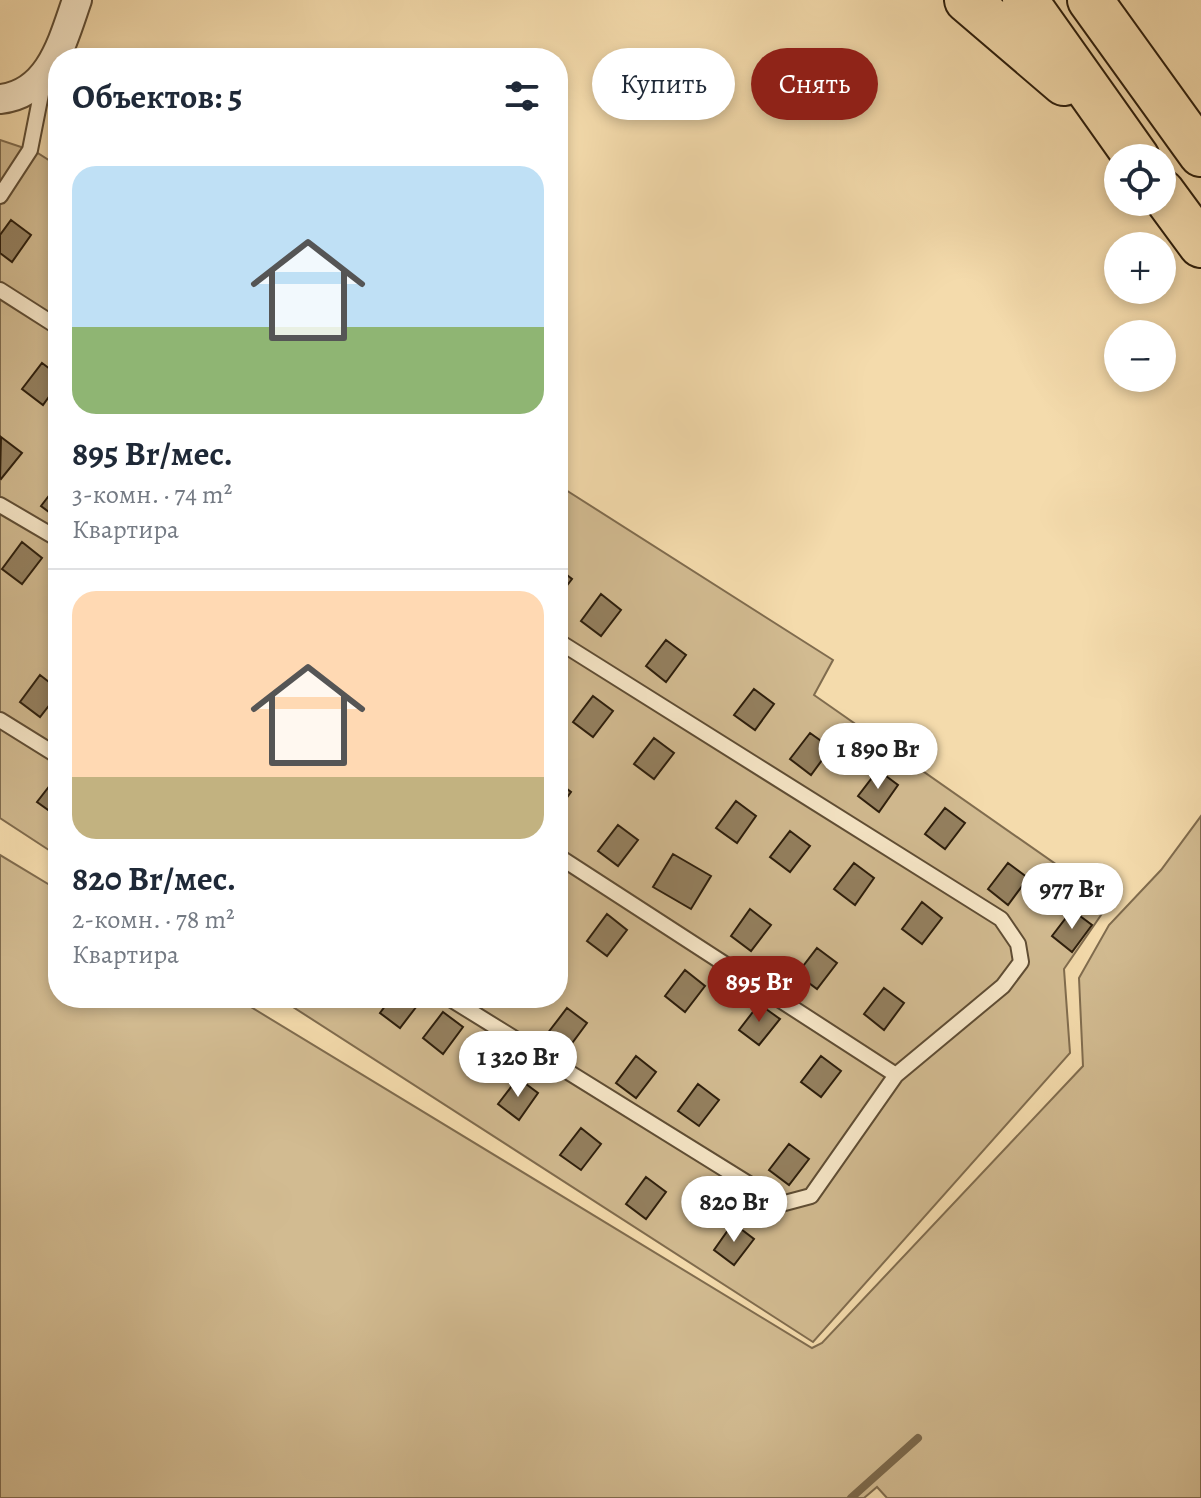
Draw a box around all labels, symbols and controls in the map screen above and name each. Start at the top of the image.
chip: Купить [592,48,735,120]
chip: Снять [751,48,878,120]
text: Объектов: 5 [72,73,243,120]
icon: filters [500,74,544,118]
map controls [1104,144,1176,392]
button: locate [1104,144,1176,216]
icon: home [236,218,380,362]
button: + [1104,232,1176,304]
button: − [1104,320,1176,392]
text: 895 Br/мес. [72,430,233,477]
text: 3-комн. · 74 m² [72,477,232,512]
text: Квартира [72,512,179,547]
icon: home [236,643,380,787]
pin: 1 890 Br [795,723,961,791]
text: 1 890 Br [837,731,919,766]
text: 820 Br/мес. [72,855,236,902]
pin: 977 Br [1007,863,1137,931]
text: 977 Br [1039,871,1105,906]
text: 2-комн. · 78 m² [72,902,235,937]
text: Квартира [72,937,179,972]
pin: 895 Br [694,956,824,1024]
text: 895 Br [726,964,793,999]
pin: 1 320 Br [435,1031,601,1099]
text: 1 320 Br [477,1039,559,1074]
pin: 820 Br [669,1176,799,1244]
text: 820 Br [699,1184,769,1219]

